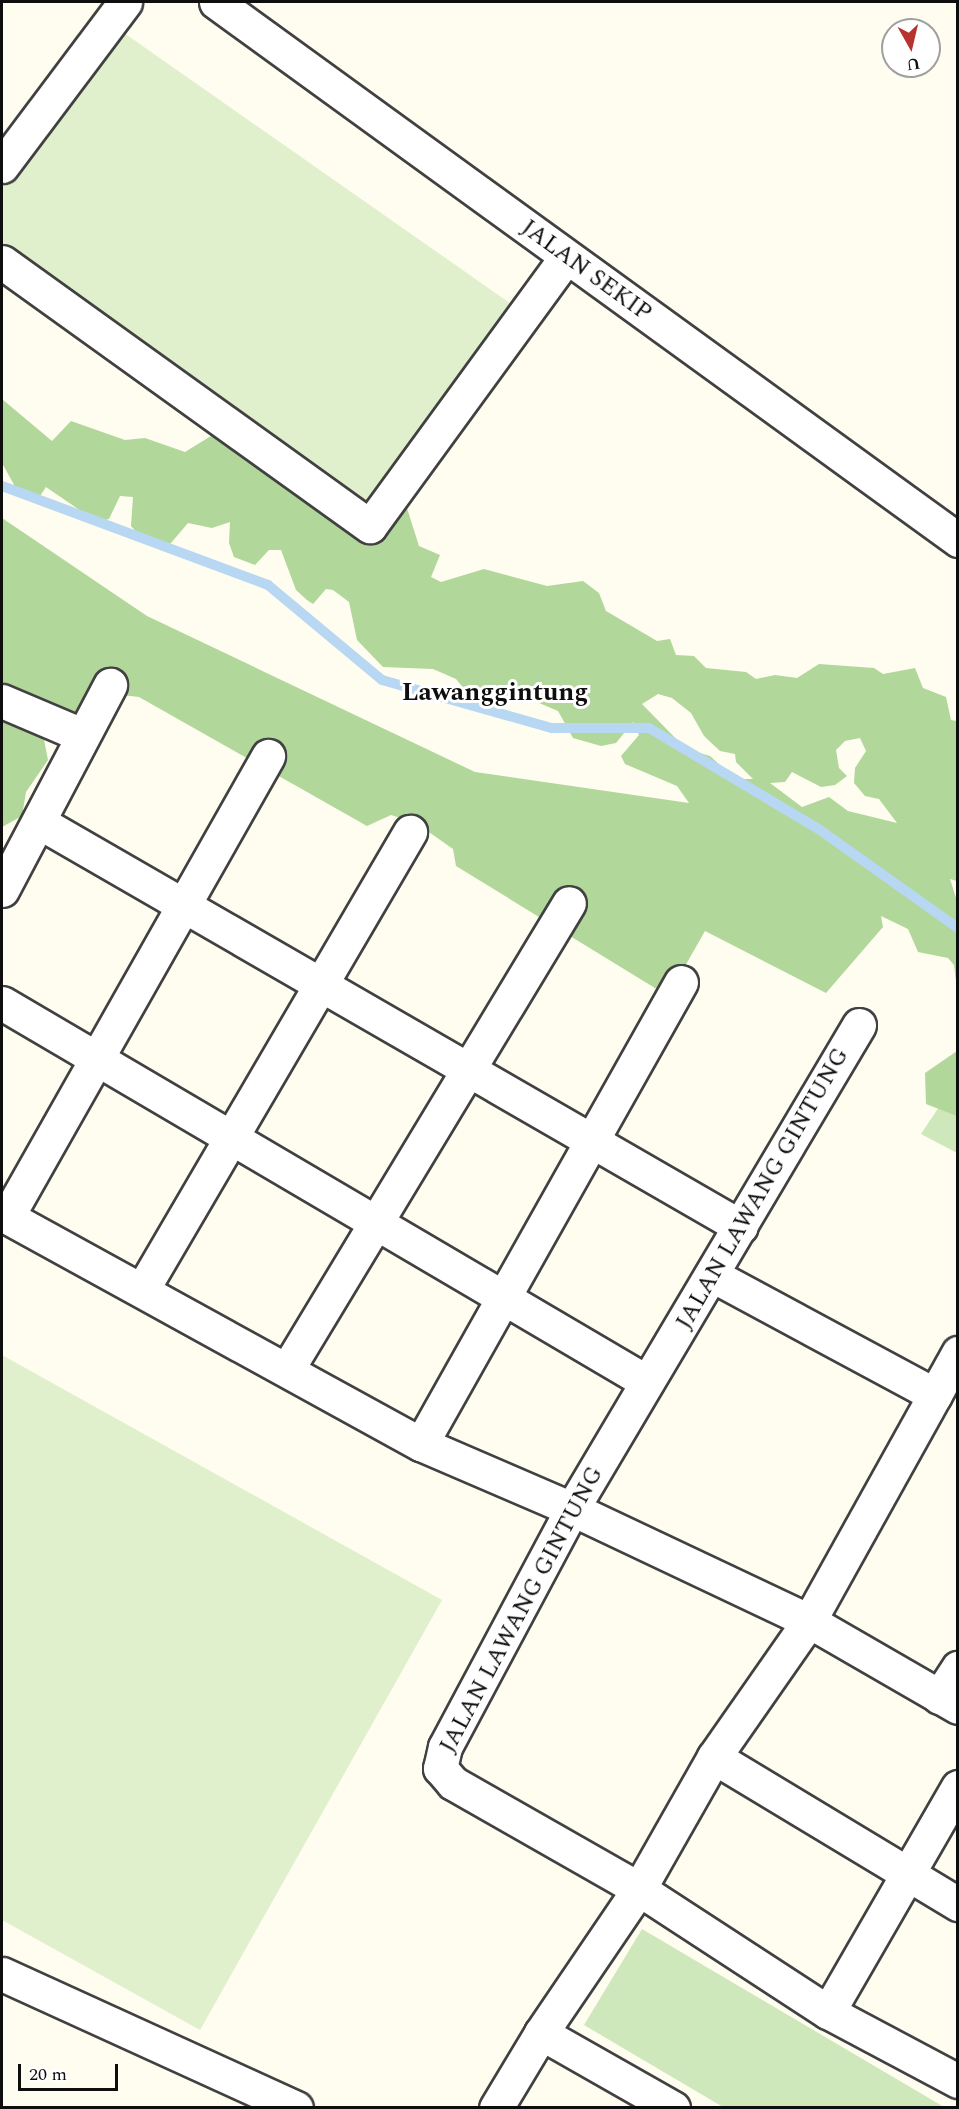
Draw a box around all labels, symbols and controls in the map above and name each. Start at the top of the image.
north arrow [881,18,941,78]
text: U [905,51,922,77]
street label: JALAN SEKIP [515,214,657,328]
district label: Lawanggintung [402,677,588,709]
street label: JALAN LAWANG GINTUNG [670,1043,856,1335]
street label: JALAN LAWANG GINTUNG [434,1462,610,1758]
scale bar [21,2052,122,2090]
text: 20 m [29,2061,67,2088]

